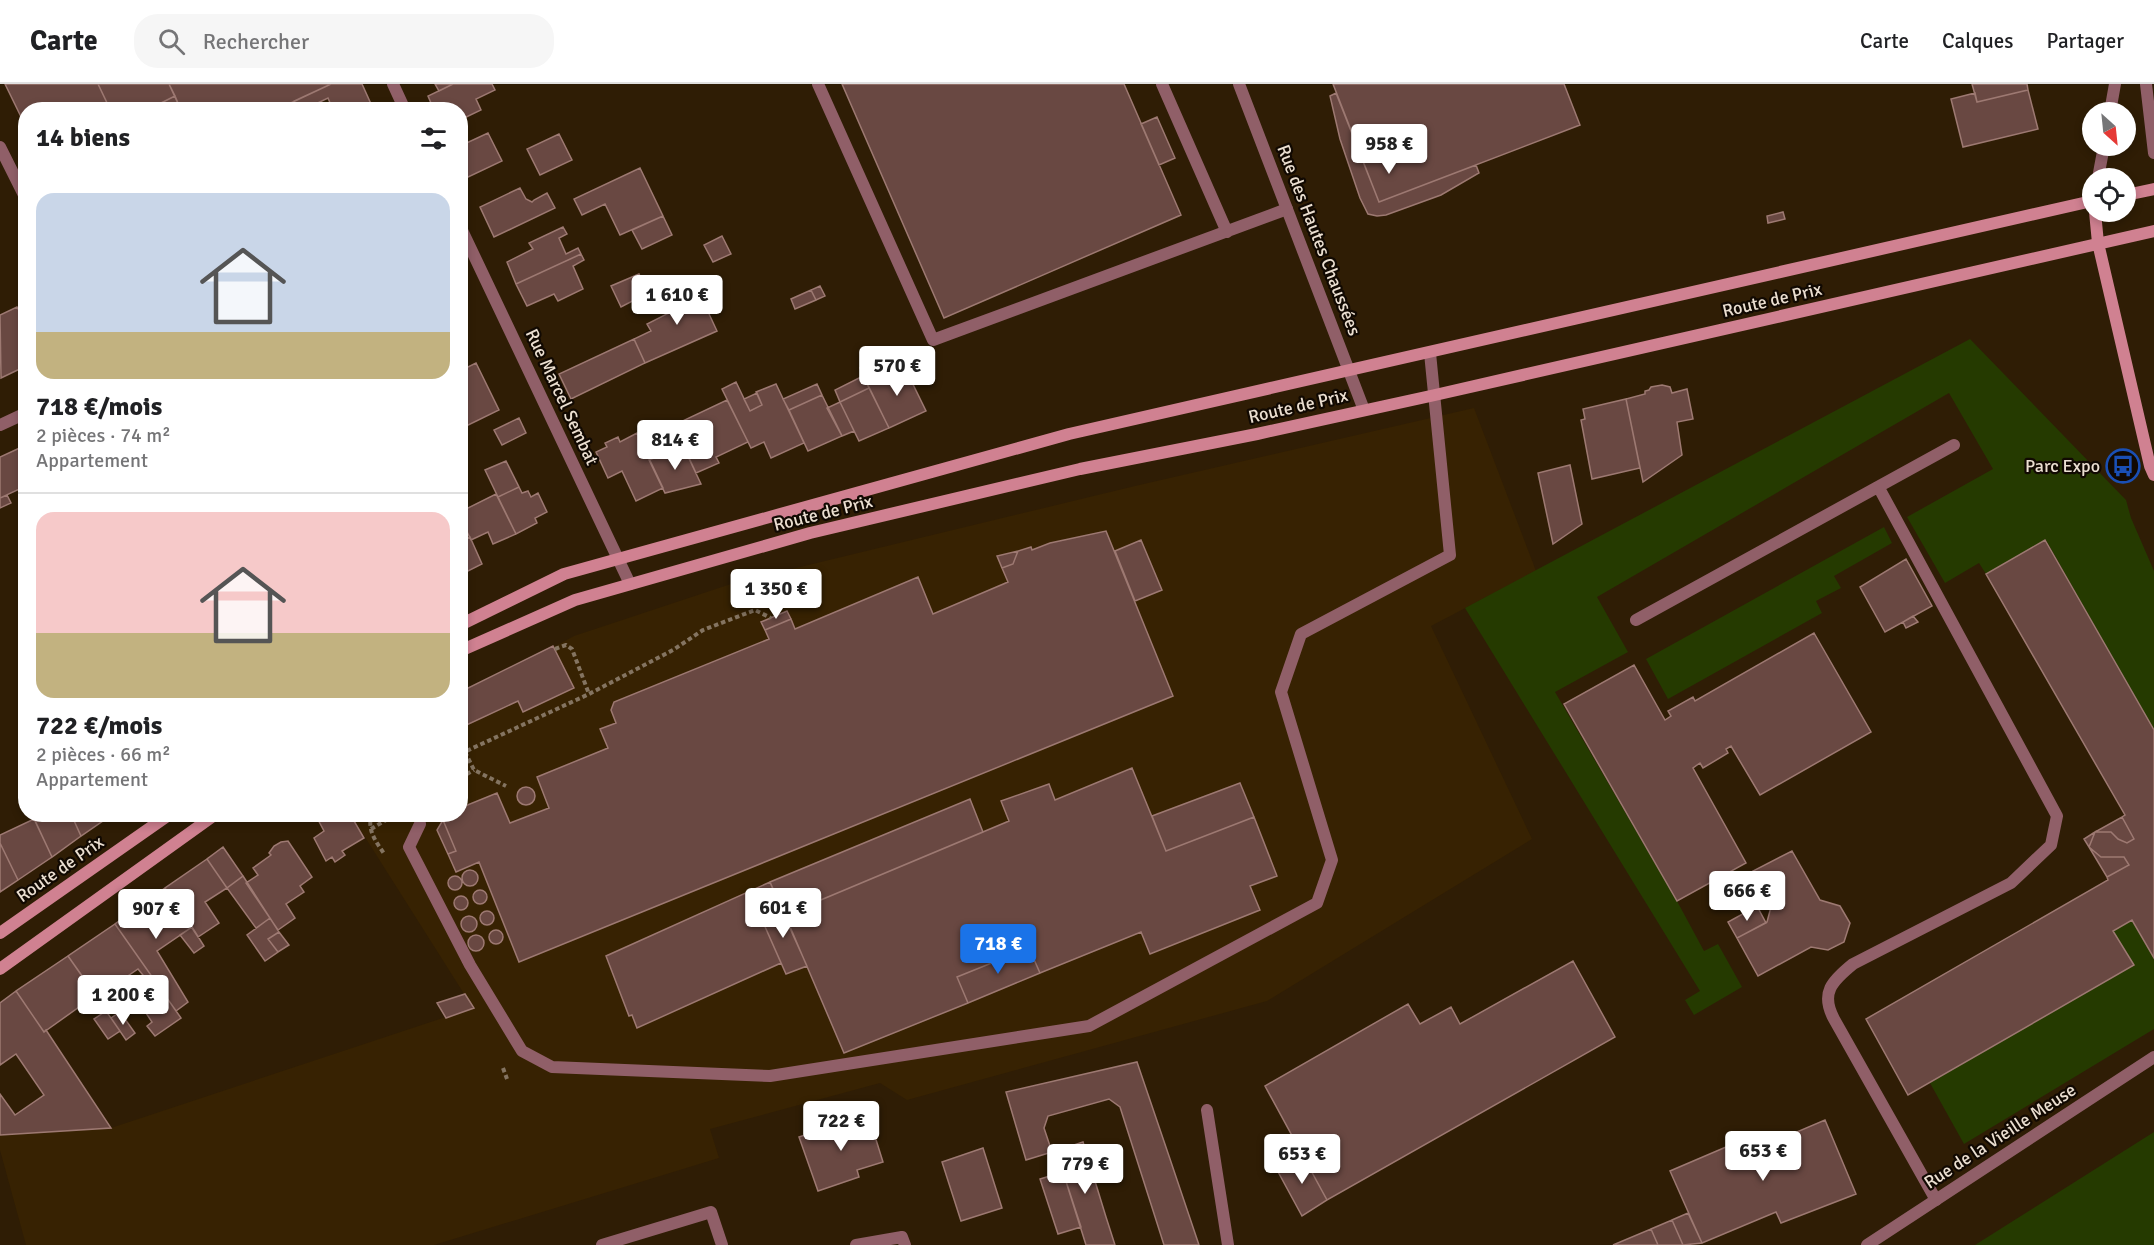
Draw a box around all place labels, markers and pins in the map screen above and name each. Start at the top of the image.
pin: 958 € [1347,124,1431,175]
pin: 1 610 € [622,275,732,326]
pin: 570 € [855,346,939,397]
pin: 814 € [633,420,717,471]
bus stop icon: Parc Expo [2105,448,2141,484]
place label: Parc Expo [2025,455,2100,477]
pin: 1 350 € [721,569,831,620]
pin: 666 € [1705,871,1789,922]
pin: 601 € [741,888,825,939]
pin: 907 € [114,889,198,940]
pin: 718 € [956,924,1040,975]
pin: 1 200 € [68,975,178,1026]
pin: 722 € [799,1101,883,1152]
pin: 653 € [1721,1131,1805,1182]
pin: 653 € [1260,1134,1344,1185]
pin: 779 € [1043,1144,1127,1195]

